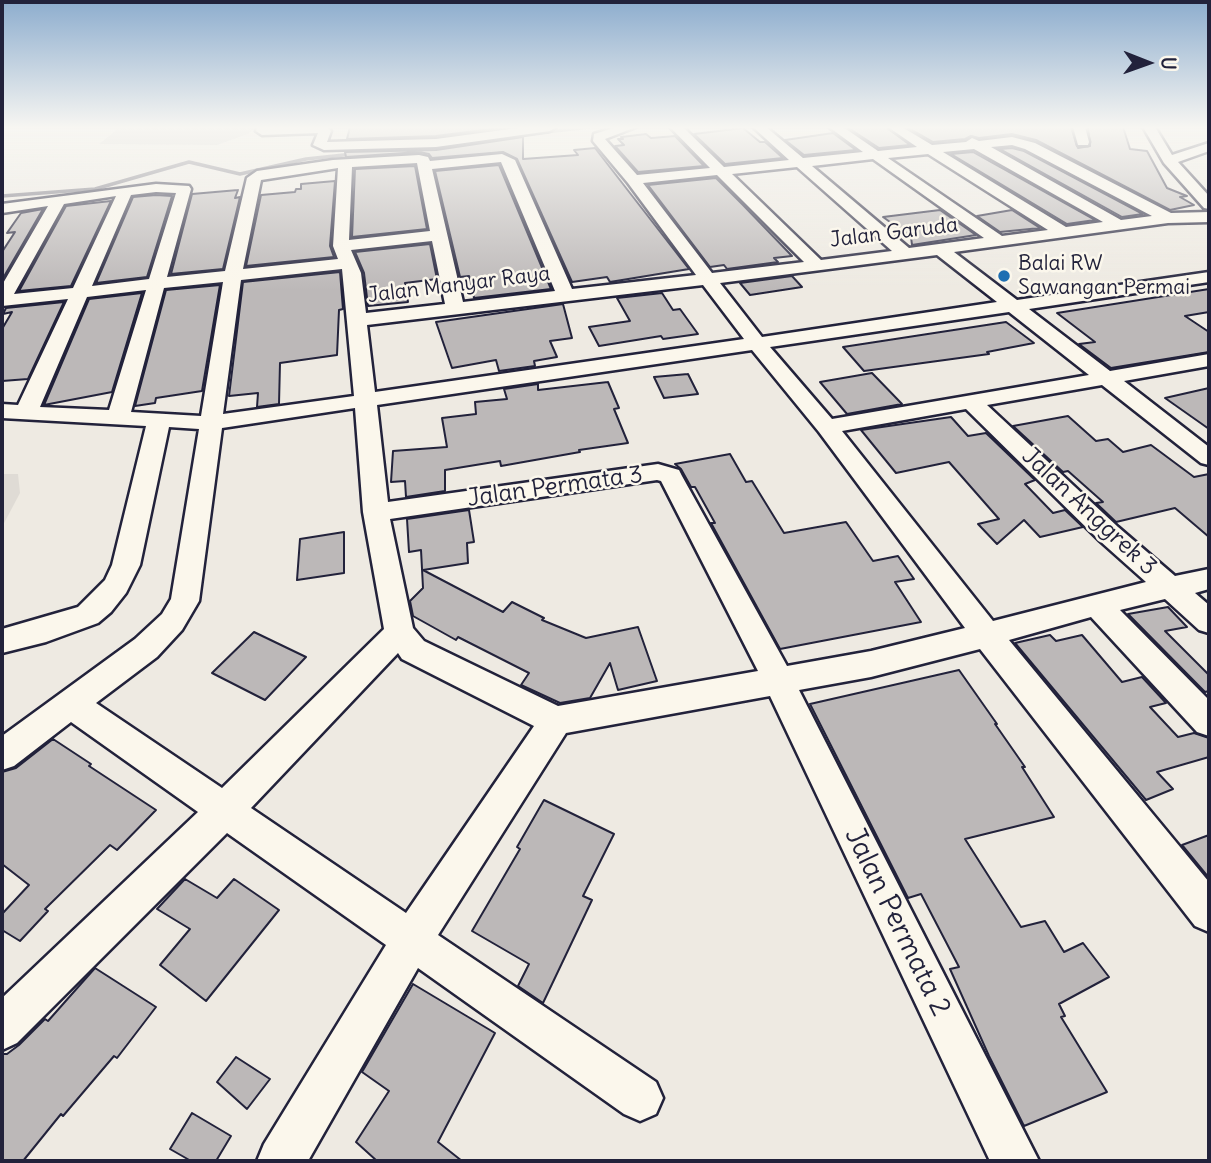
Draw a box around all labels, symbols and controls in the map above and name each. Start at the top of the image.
north arrow [1113,28,1183,98]
text: U [1157,57,1181,70]
street label: Jalan Garuda [829,213,959,253]
place label: Balai RW Sawangan Permai [1018,251,1190,301]
street label: Jalan Manyar Raya [366,261,552,309]
marker: Balai RW Sawangan Permai [996,268,1012,284]
street label: Jalan Anggrek 3 [1015,442,1163,582]
street label: Jalan Permata 3 [466,460,644,514]
street label: Jalan Permata 2 [837,822,957,1022]

